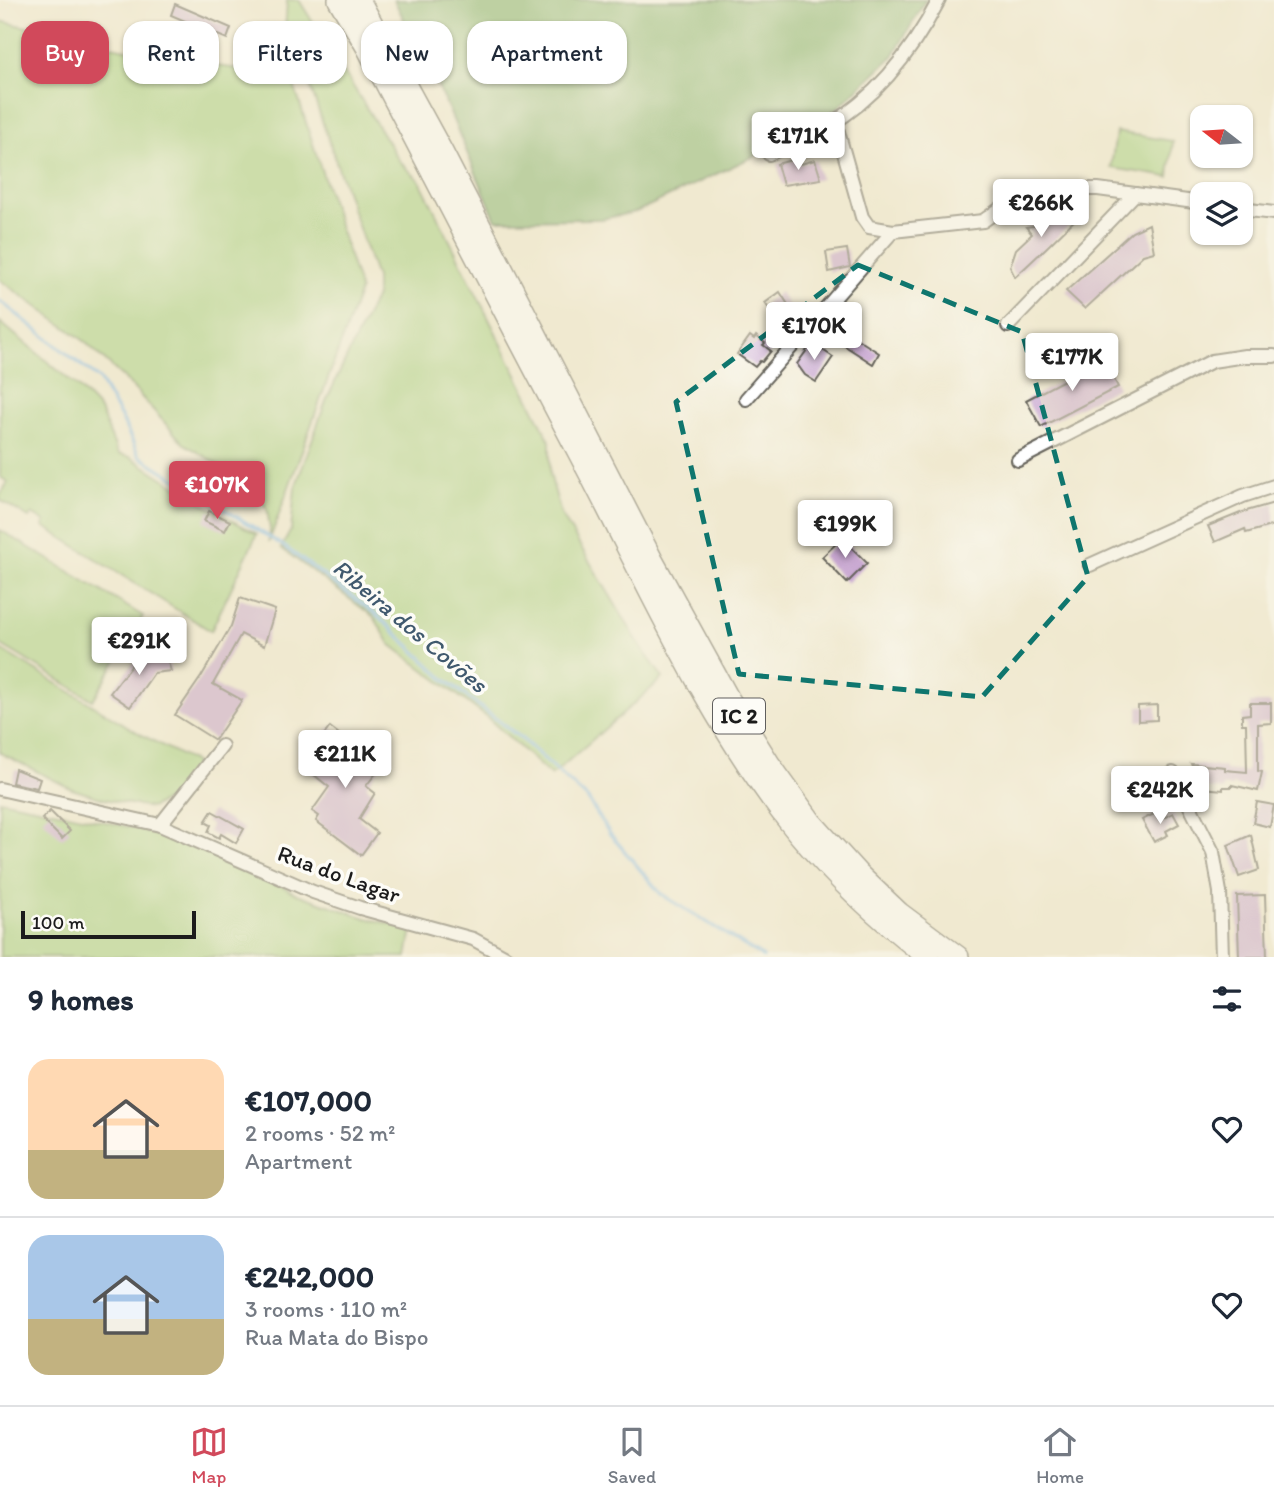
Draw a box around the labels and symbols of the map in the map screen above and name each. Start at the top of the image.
north arrow [1190,105,1253,168]
pin: €171K [749,113,847,172]
pin: €266K [992,180,1090,239]
pin: €170K [765,302,863,362]
pin: €177K [1023,334,1121,393]
pin: €107K [168,462,266,521]
pin: €199K [796,500,894,560]
water label: Ribeira dos Covões [327,553,494,699]
pin: €291K [90,618,188,677]
road number: IC 2 [713,698,765,734]
pin: €211K [296,730,394,790]
pin: €242K [1111,766,1209,826]
street label: Rua do Lagar [274,839,404,909]
scale bar [21,908,196,940]

